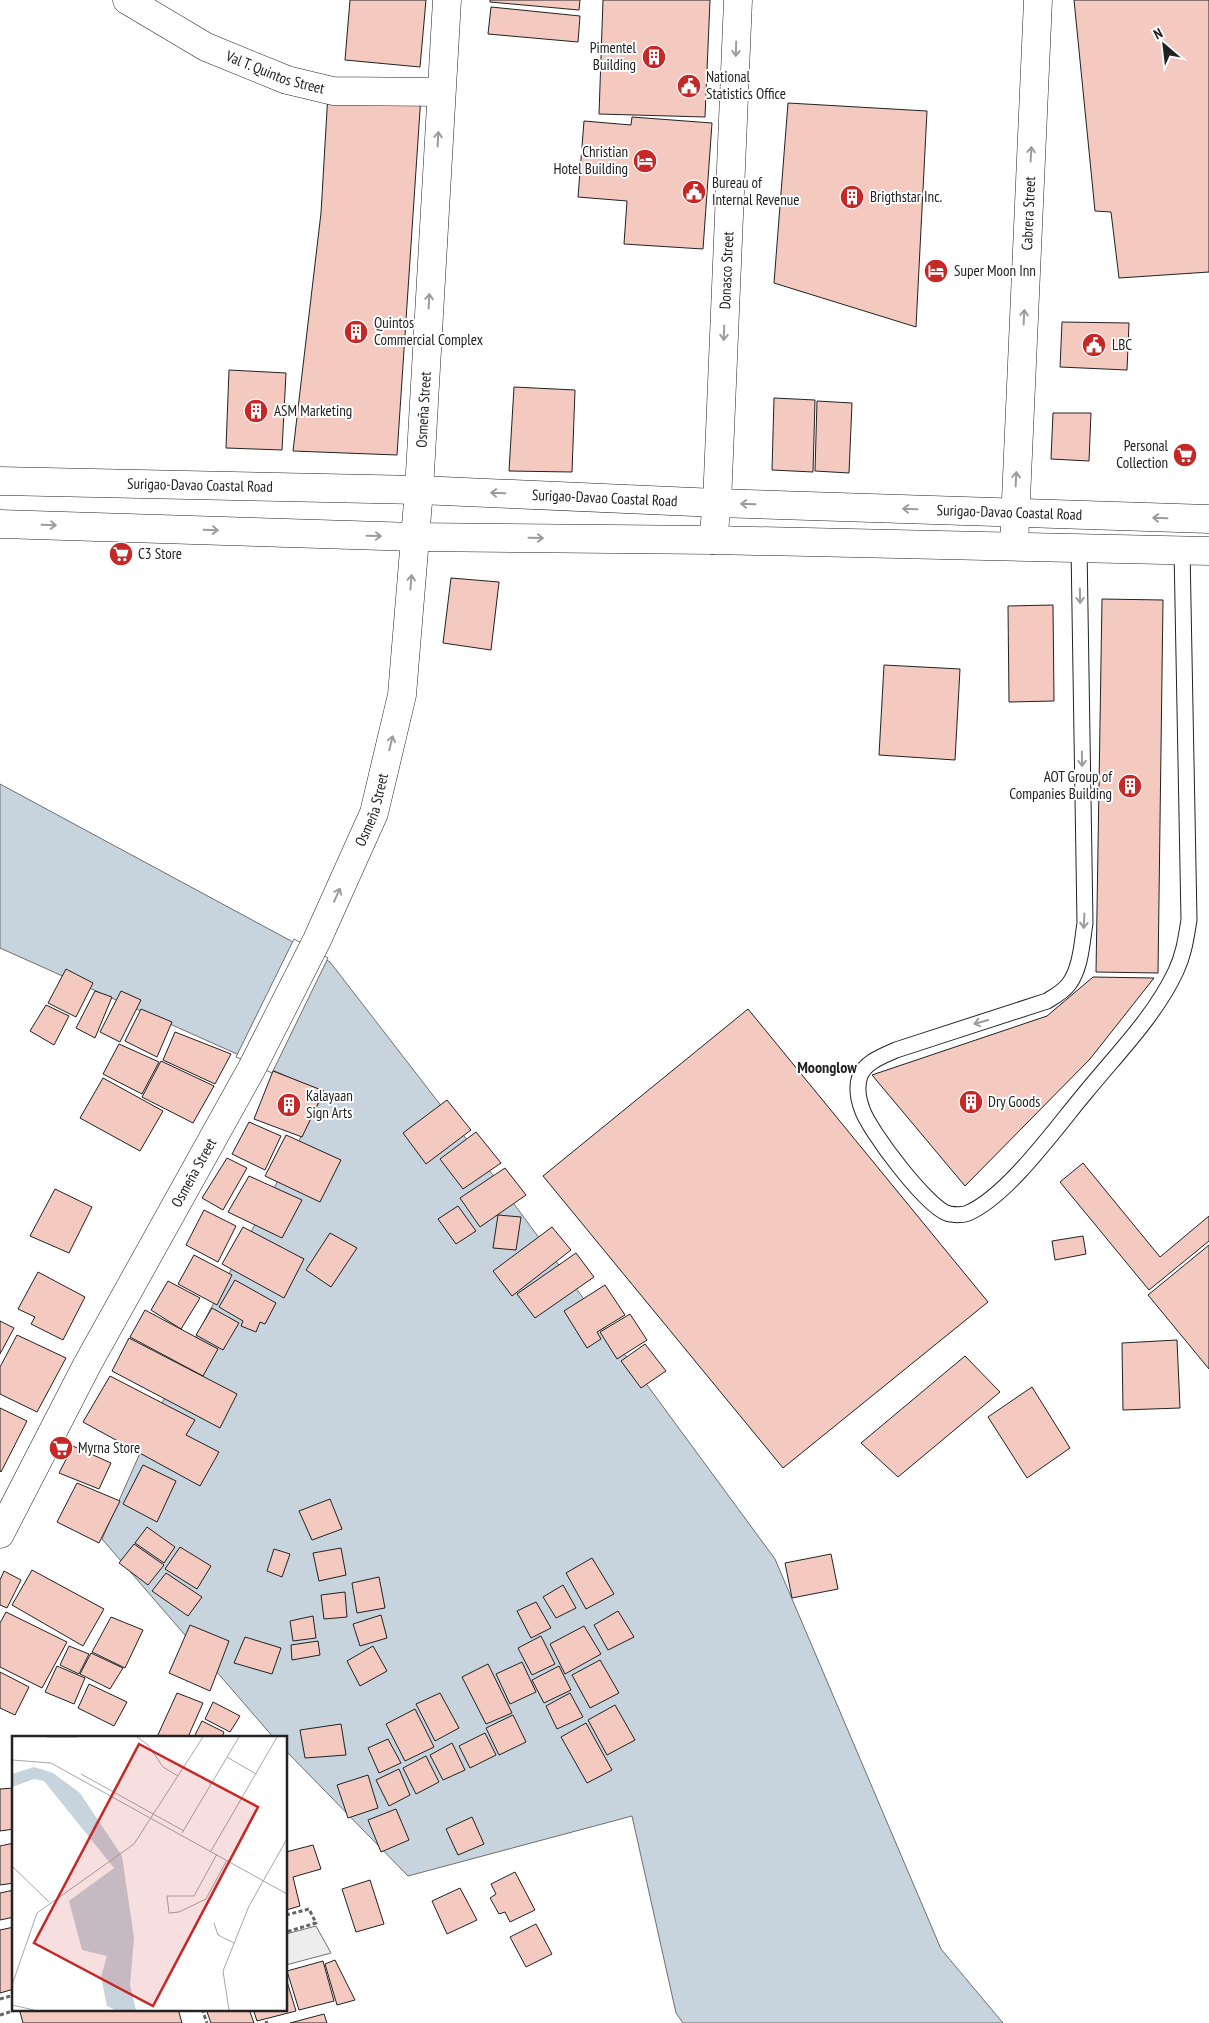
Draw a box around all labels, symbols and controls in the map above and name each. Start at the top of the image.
north arrow [1139,20,1189,70]
text: N [1150,24,1165,43]
place label: Pimentel Building [590,38,636,74]
one-way arrow [731,40,741,56]
building icon: Pimentel Building [641,44,667,70]
street label: Val T. Quintos Street [222,46,327,98]
place label: National Statistics Office [706,67,786,103]
public building icon: National Statistics Office [676,73,702,99]
one-way arrow [433,131,442,147]
place label: Christian Hotel Building [553,142,628,178]
one-way arrow [1027,147,1036,163]
hotel icon: Christian Hotel Building [632,148,658,174]
place label: Bureau of Internal Revenue [712,173,800,209]
street label: Cabrera Street [1017,176,1039,251]
public building icon: Bureau of Internal Revenue [681,179,707,205]
building icon: Brigthstar Inc. [839,184,865,210]
place label: Brigthstar Inc. [870,187,943,206]
street label: Donasco Street [715,231,737,310]
hotel icon: Super Moon Inn [923,258,949,284]
place label: Super Moon Inn [954,261,1036,280]
one-way arrow [424,293,433,309]
one-way arrow [1019,309,1028,325]
place label: Quintos Commercial Complex [374,313,483,349]
building icon: Quintos Commercial Complex [343,319,369,345]
one-way arrow [719,325,729,341]
public building icon: LBC [1081,332,1107,358]
place label: LBC [1112,335,1132,354]
street label: Osmeña Street [411,371,435,448]
building icon: ASM Marketing [243,398,269,424]
place label: ASM Marketing [274,401,352,420]
place label: Personal Collection [1116,436,1169,472]
supermarket icon: Personal Collection [1172,442,1198,468]
one-way arrow [1012,471,1021,487]
street label: Surigao-Davao Coastal Road [127,474,273,496]
street label: Surigao-Davao Coastal Road [532,485,678,510]
one-way arrow [490,489,506,498]
one-way arrow [740,499,756,508]
street label: Surigao-Davao Coastal Road [936,500,1083,524]
one-way arrow [903,504,919,514]
one-way arrow [1153,513,1169,522]
one-way arrow [40,520,56,530]
one-way arrow [203,526,219,535]
one-way arrow [365,531,381,540]
one-way arrow [528,533,544,543]
supermarket icon: C3 Store [108,541,134,567]
place label: C3 Store [138,544,182,563]
one-way arrow [407,574,416,590]
one-way arrow [1075,588,1085,604]
one-way arrow [387,735,396,751]
one-way arrow [1077,750,1087,766]
place label: AOT Group of Companies Building [1009,767,1113,803]
street label: Osmeña Street [350,771,392,849]
building icon: AOT Group of Companies Building [1117,773,1143,799]
one-way arrow [332,888,342,903]
one-way arrow [1079,912,1089,929]
one-way arrow [973,1017,989,1027]
district label: Moonglow [797,1057,857,1077]
place label: Kalayaan Sign Arts [306,1086,353,1122]
building icon: Dry Goods [958,1089,984,1115]
building icon: Kalayaan Sign Arts [276,1092,302,1118]
place label: Dry Goods [988,1092,1040,1111]
street label: Osmeña Street [167,1135,220,1210]
supermarket icon: Myrna Store [48,1435,74,1461]
place label: Myrna Store [78,1438,140,1457]
inset map [12,1736,288,2010]

